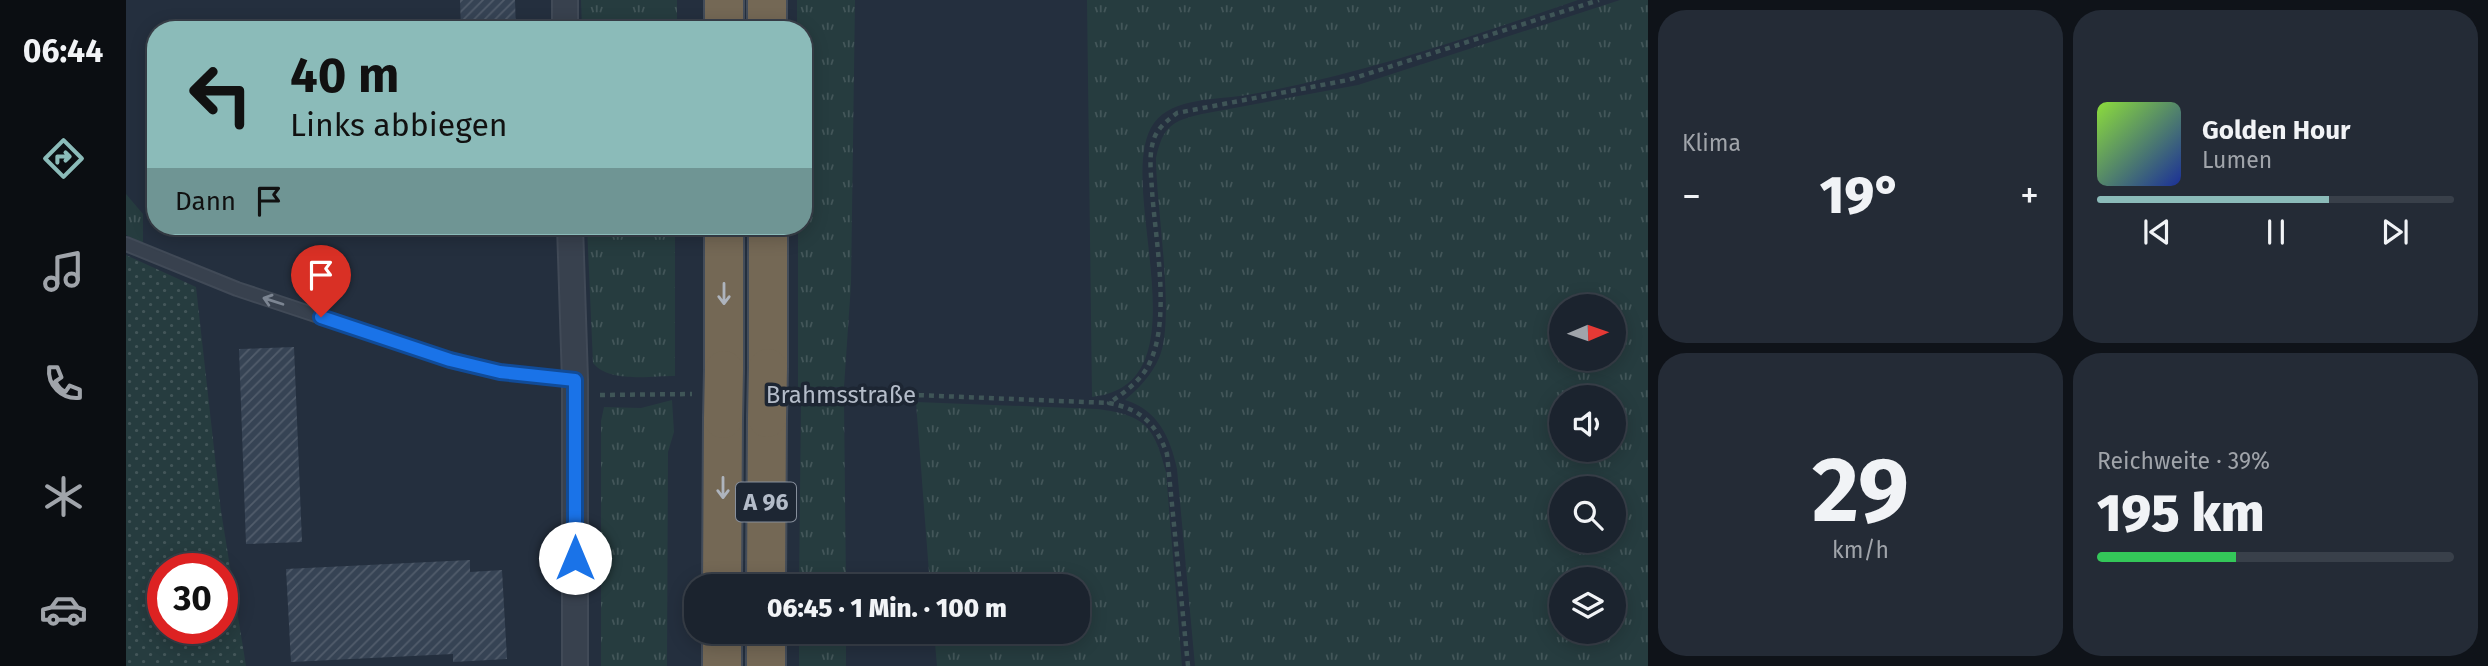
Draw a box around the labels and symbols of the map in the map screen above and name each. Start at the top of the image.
pin [291,245,351,317]
one-way arrow [717,282,731,305]
one-way arrow [262,294,284,306]
north arrow [1549,294,1626,371]
street label: Brahmsstraße [766,381,916,409]
one-way arrow [716,476,730,499]
road number: A 96 [736,482,796,522]
position arrow [538,521,612,595]
speed limit sign: 30 [147,553,238,644]

